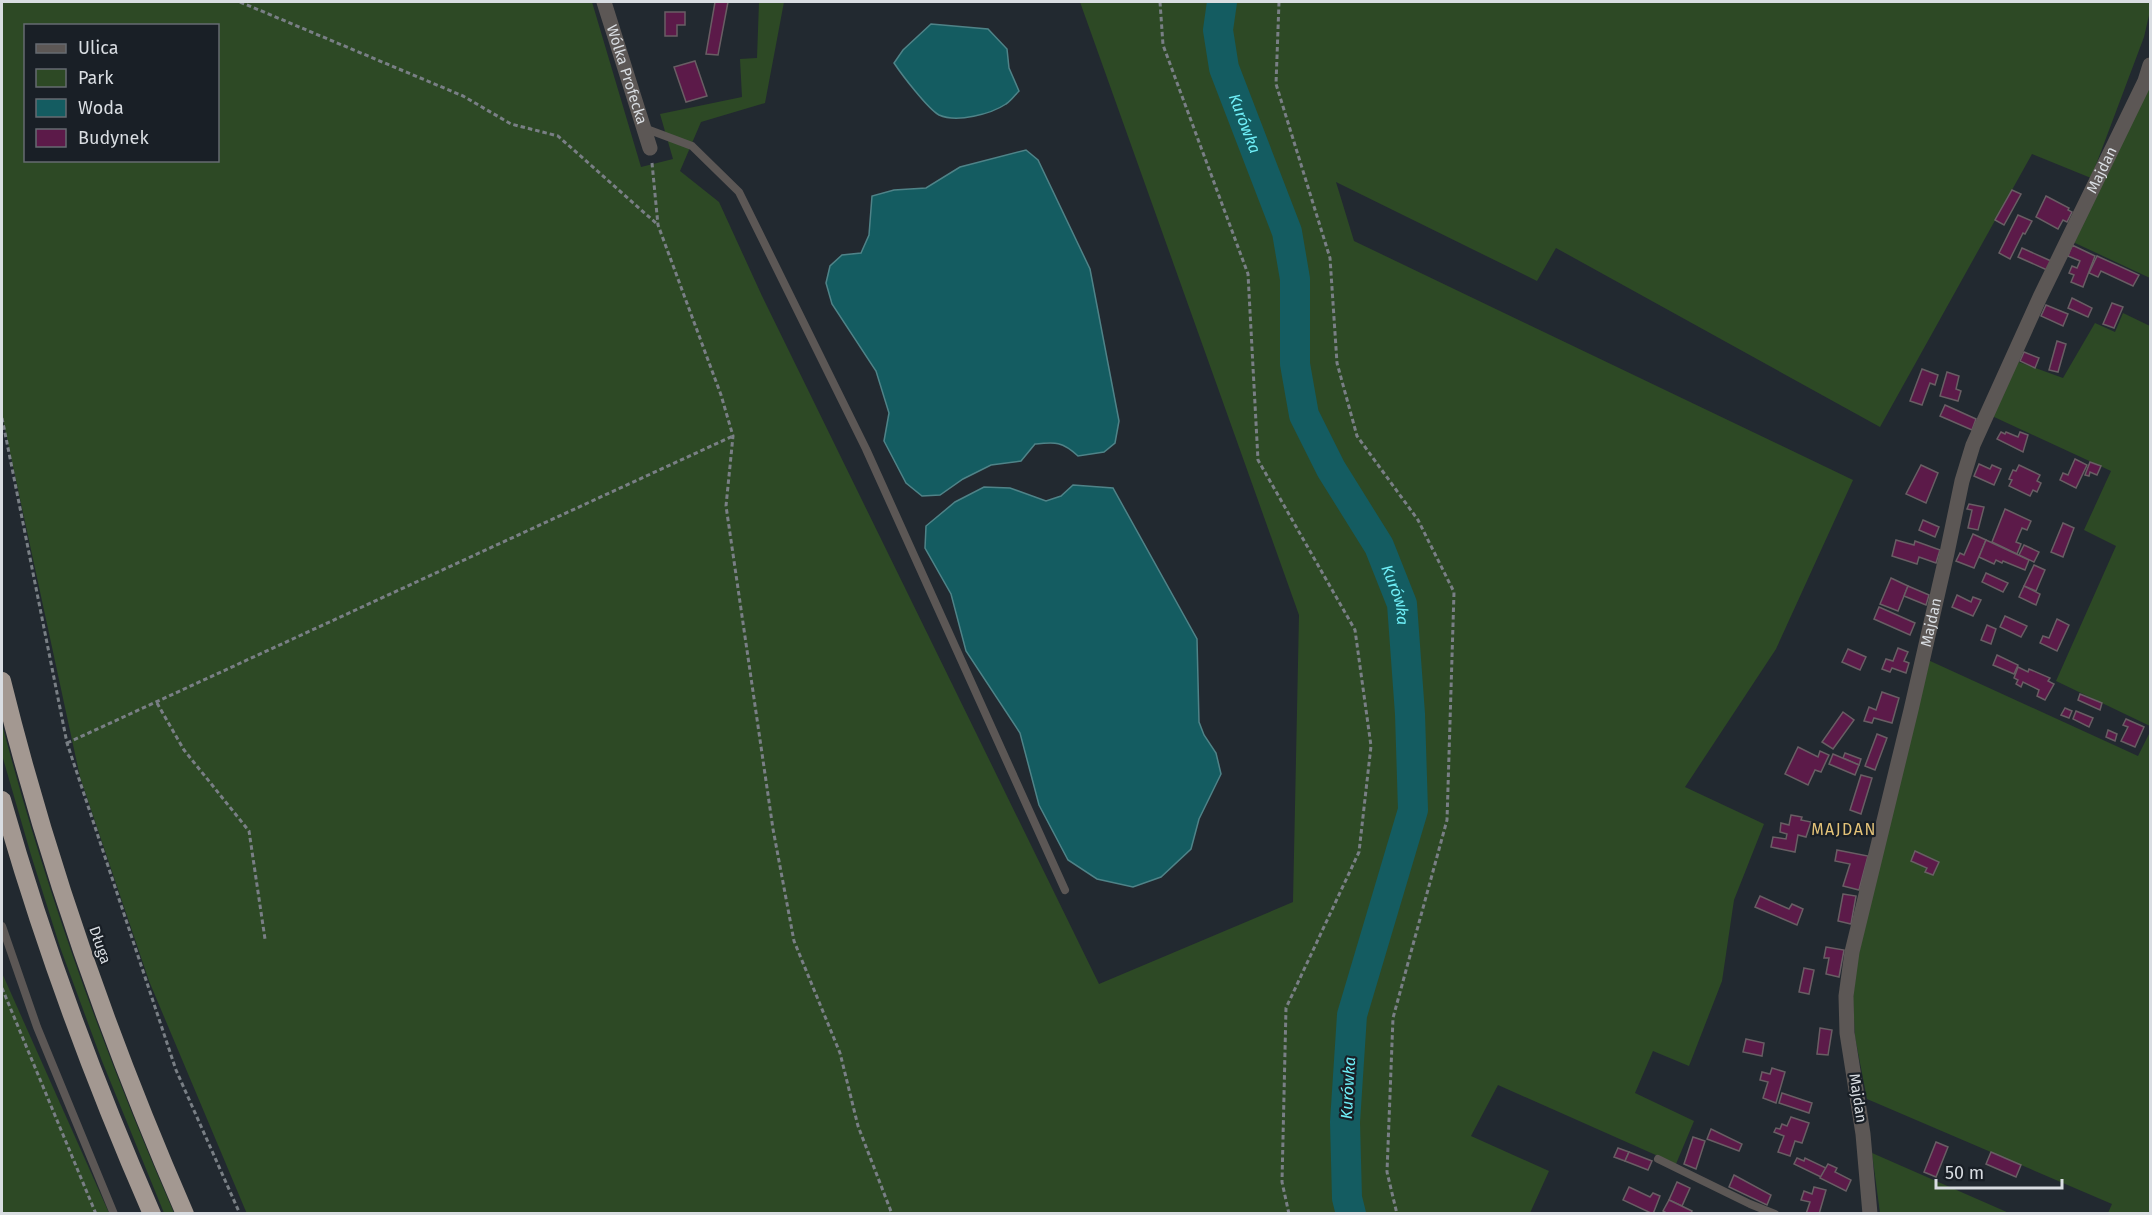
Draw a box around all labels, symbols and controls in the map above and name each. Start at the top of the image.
street label: Wólka Profecka [603,22,651,127]
legend [24,24,219,162]
text: Ulica [78,37,118,59]
text: Park [78,67,114,89]
water label: Kurówka [1225,91,1265,156]
text: Woda [78,97,124,119]
text: Budynek [78,127,149,149]
street label: Majdan [2083,144,2121,196]
water label: Kurówka [1378,562,1413,625]
street label: Majdan [1917,596,1945,649]
district label: MAJDAN [1811,820,1877,839]
street label: Długa [85,924,115,966]
water label: Kurówka [1337,1056,1359,1120]
street label: Majdan [1845,1072,1871,1124]
scale bar [1936,1152,2062,1190]
text: 50 m [1945,1162,1984,1184]

